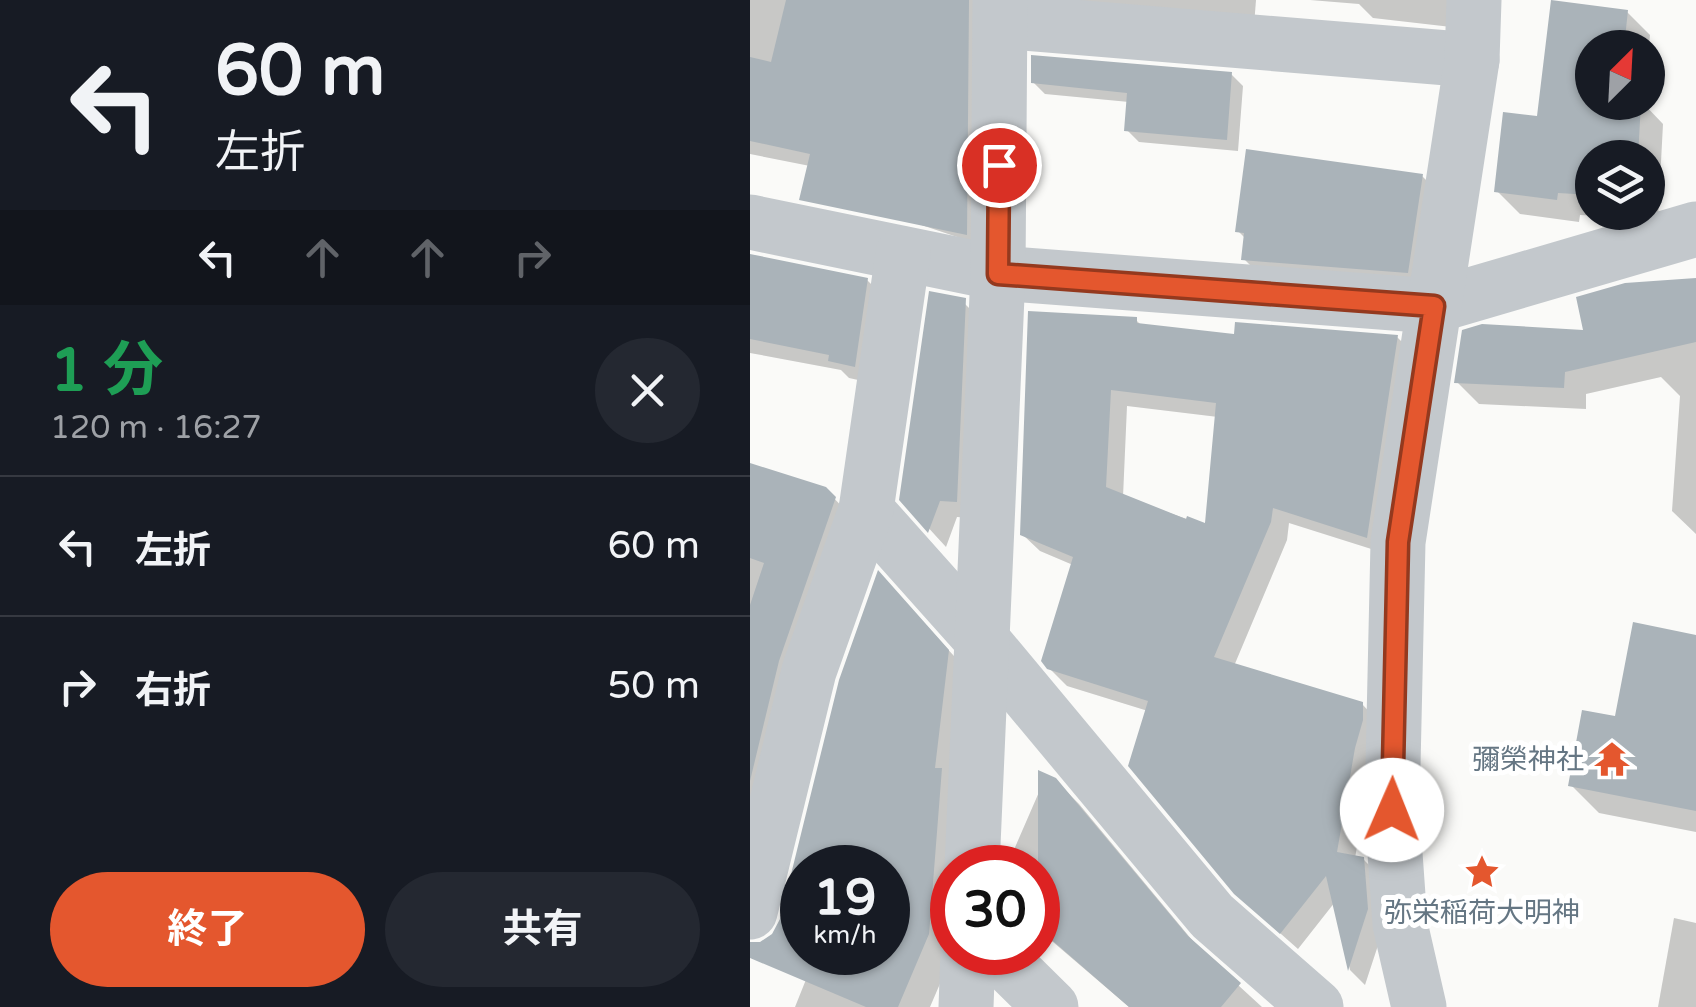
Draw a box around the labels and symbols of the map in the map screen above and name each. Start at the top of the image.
north arrow [1575,30,1665,120]
pin [957,123,1042,208]
temple icon: 彌榮神社 [1593,740,1631,778]
place label: 彌榮神社 [1472,743,1584,777]
position arrow [1340,758,1444,862]
speed limit sign: 30 [930,845,1060,975]
place icon: 弥栄稲荷大明神 [1463,853,1501,891]
place label: 弥栄稲荷大明神 [1384,896,1580,930]

